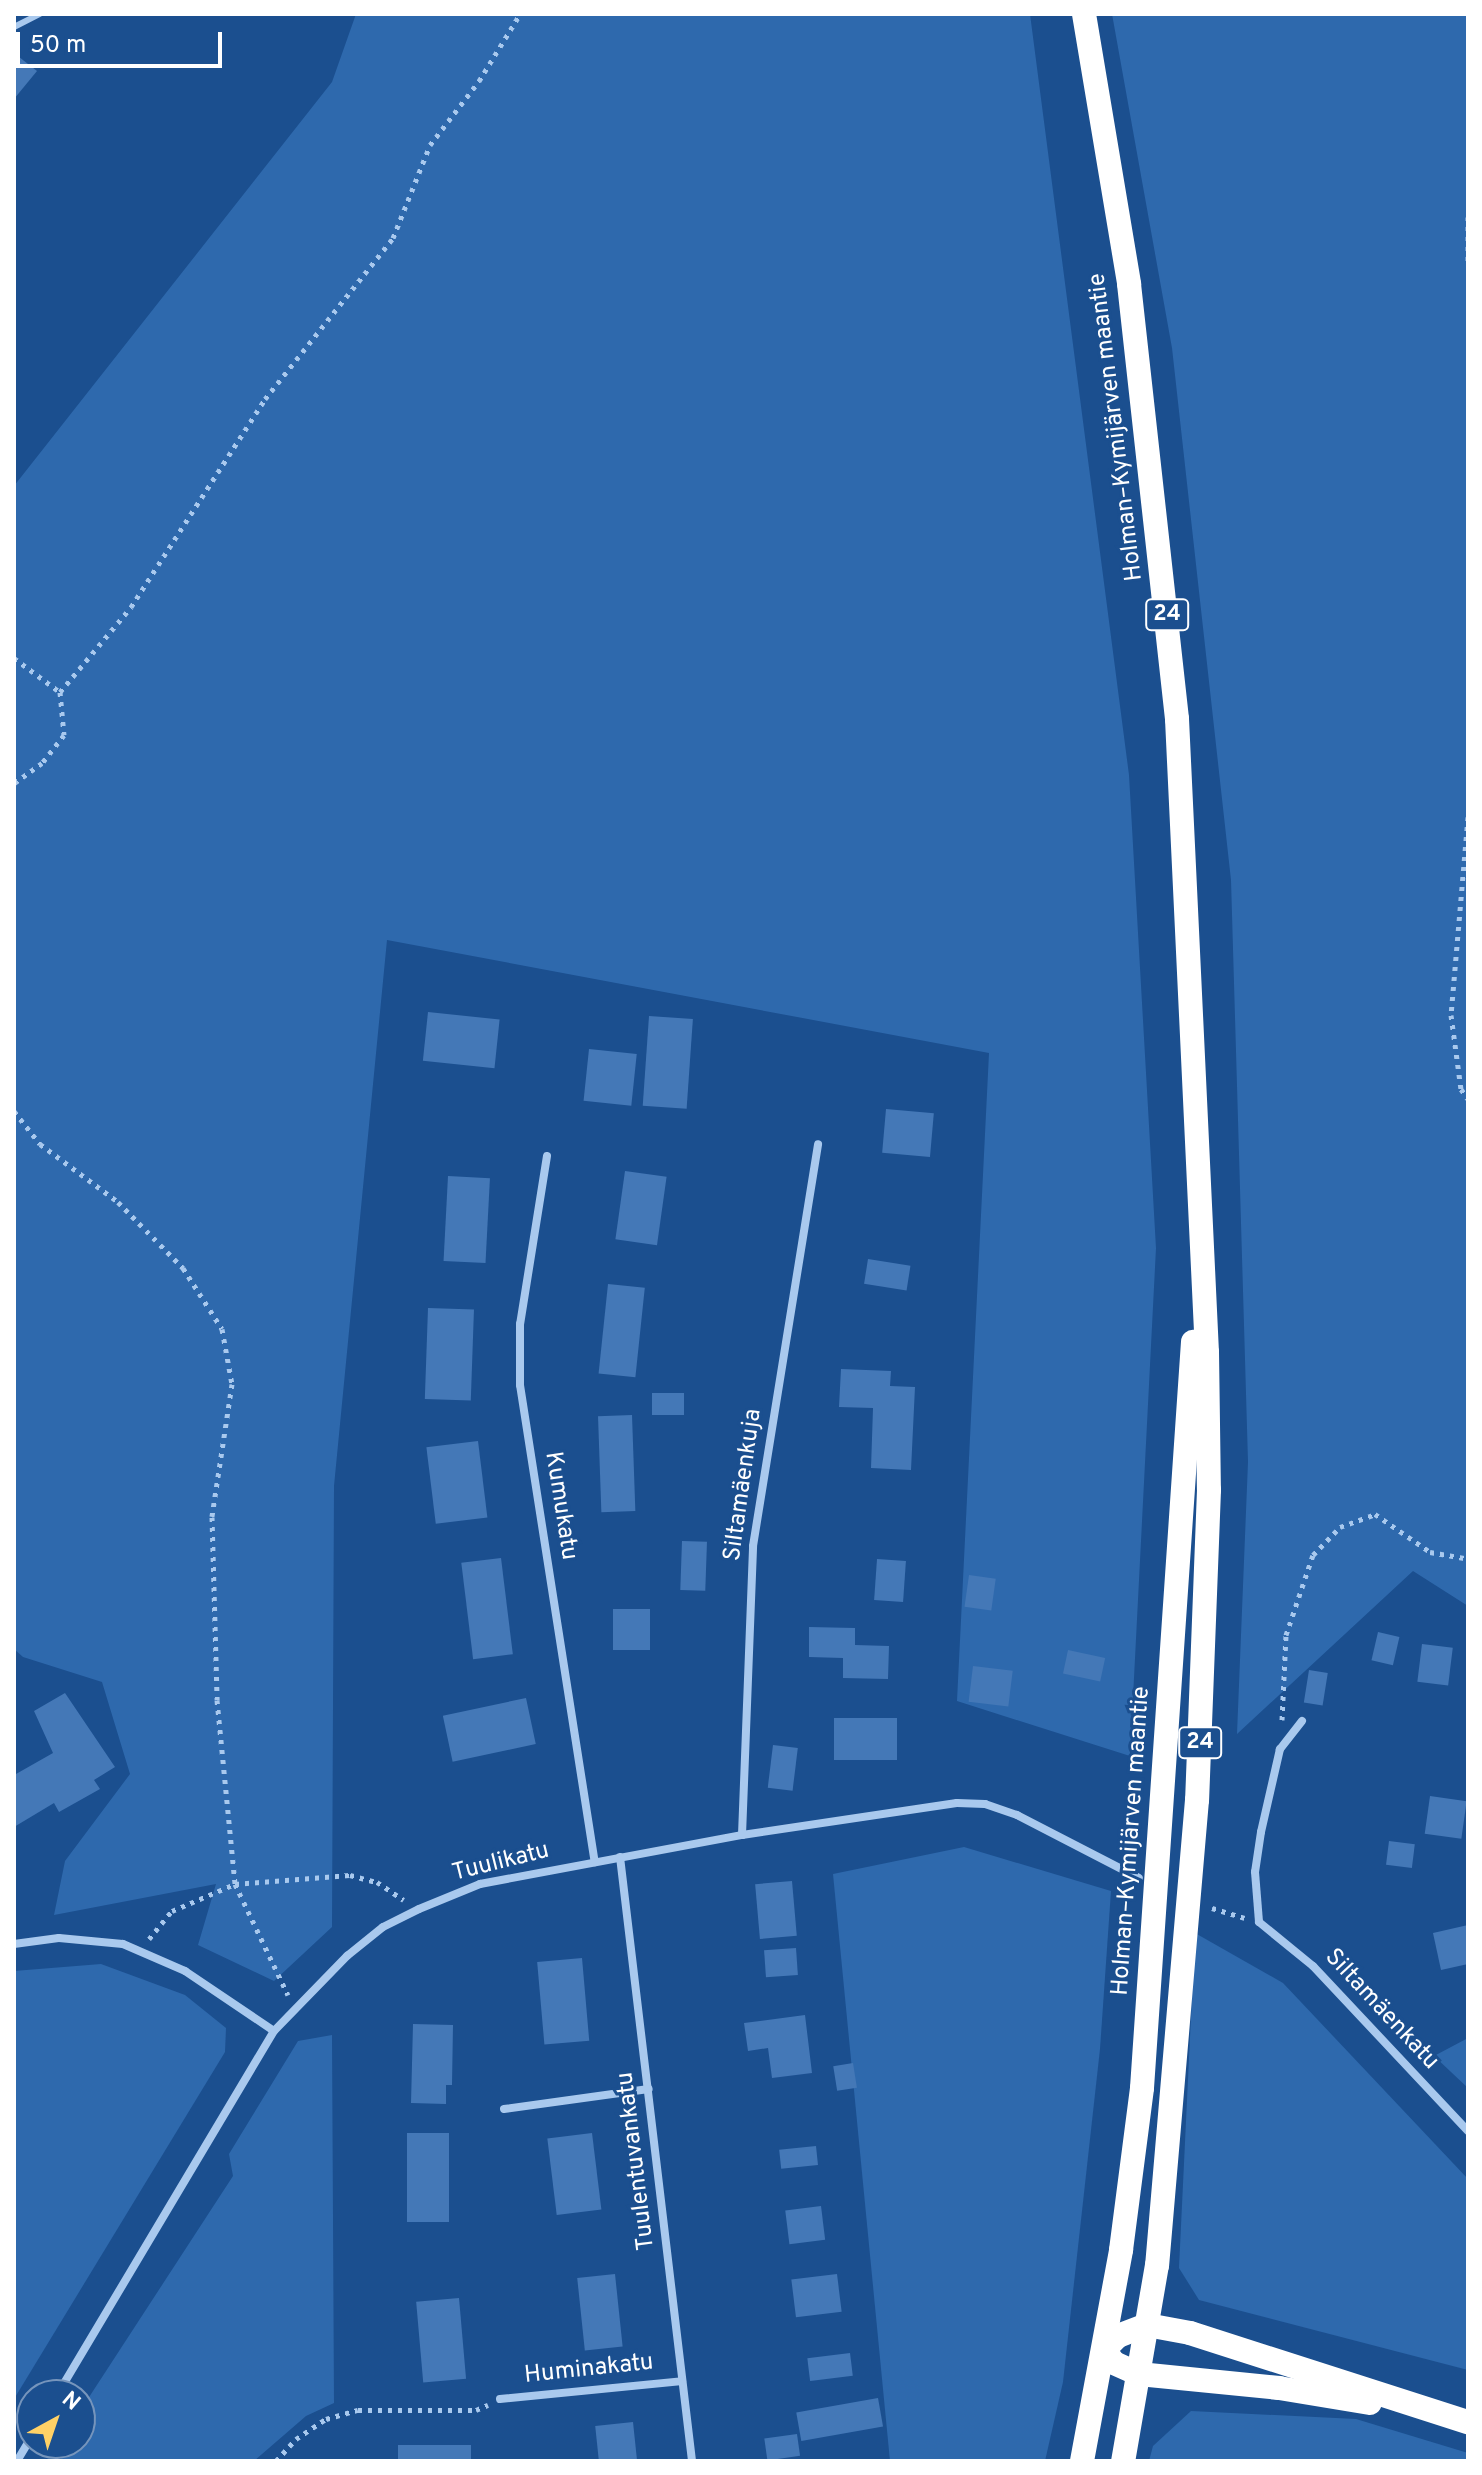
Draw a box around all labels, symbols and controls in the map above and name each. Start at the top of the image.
scale bar [20,16,226,66]
text: 50 m [30,31,86,61]
street label: Holman–Kymijärven maantie [1084,271,1150,583]
road number: 24 [1145,597,1189,633]
street label: Siltamäenkuja [719,1407,769,1563]
street label: Kumukatu [537,1450,583,1562]
street label: Holman–Kymijärven maantie [1107,1685,1157,1997]
road number: 24 [1178,1725,1222,1761]
street label: Tuulikatu [450,1837,552,1889]
street label: Siltamäenkatu [1318,1944,1444,2076]
street label: Tuulentuvankatu [612,2070,662,2252]
street label: Huminakatu [523,2349,655,2391]
north arrow [16,2379,96,2459]
text: N [56,2386,85,2417]

